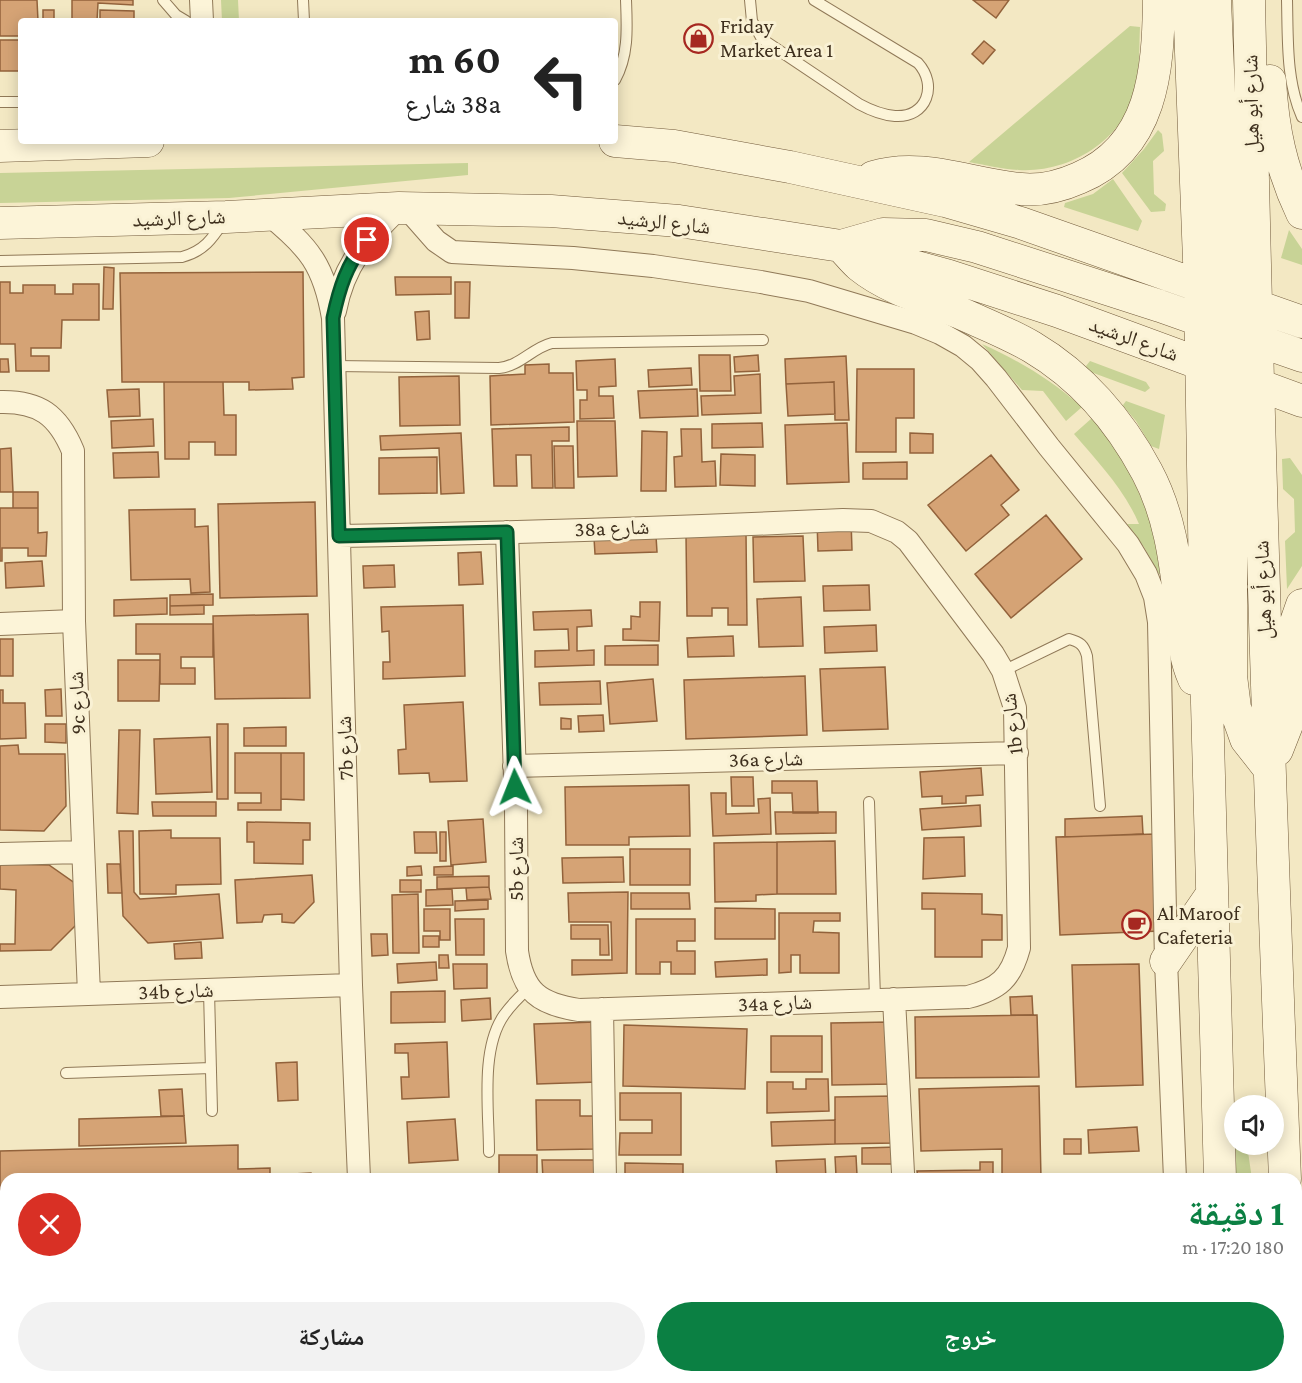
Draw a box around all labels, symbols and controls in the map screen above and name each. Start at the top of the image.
place label: Friday Market Area 1 [720,14,833,62]
shop icon: Friday Market Area 1 [683,22,715,54]
text: 60 m [409,35,501,82]
icon: left [522,42,600,120]
street label: شارع أبو هيل [1237,54,1265,154]
text: 38a شارع [405,89,501,119]
street label: شارع الرشيد [132,204,226,233]
street label: شارع الرشيد [616,205,712,240]
pin [341,214,392,265]
icon: arrive [350,223,383,256]
street label: شارع الرشيد [1086,312,1182,367]
street label: 38a شارع [574,515,650,542]
street label: شارع أبو هيل [1249,540,1278,640]
street label: 9c شارع [64,671,91,735]
street label: 1b شارع [996,692,1029,756]
street label: 7b شارع [332,715,359,781]
street label: 36a شارع [729,746,803,773]
position arrow [483,755,547,819]
street label: 5b شارع [504,837,529,901]
place label: Al Maroof Cafeteria [1157,901,1241,949]
cafe icon: Al Maroof Cafeteria [1120,909,1152,941]
street label: 34b شارع [138,978,214,1005]
street label: 34a شارع [737,990,813,1017]
map controls [1224,1095,1284,1155]
button: sound [1224,1095,1284,1155]
button: close [18,1193,81,1256]
text: 1 دقيقة [1188,1193,1284,1233]
text: 180 m · 17:20 [1182,1236,1284,1258]
button: مشاركة [18,1302,645,1371]
button: خروج [657,1302,1284,1371]

